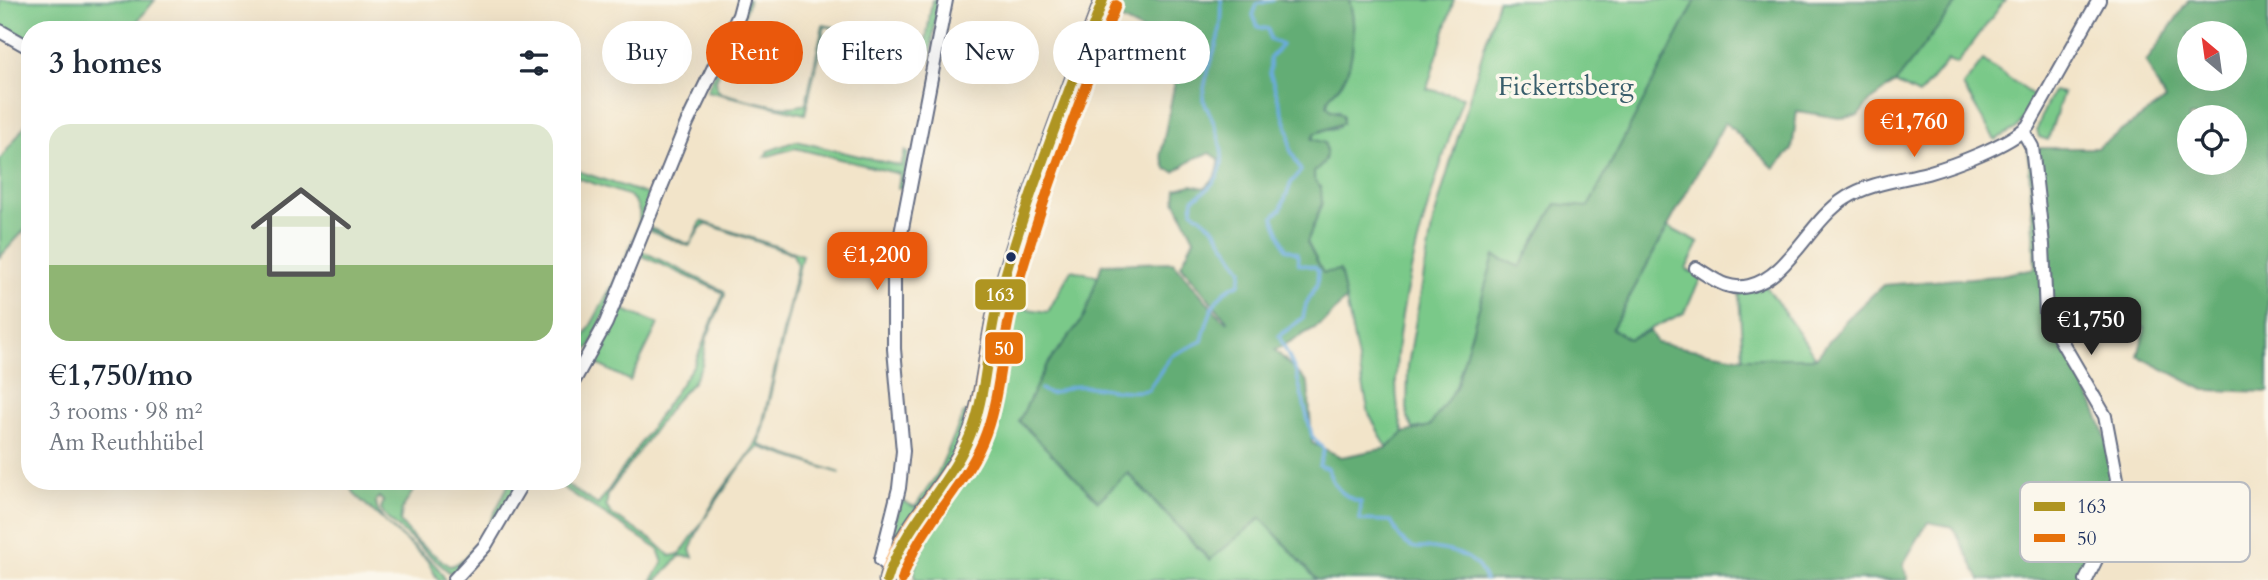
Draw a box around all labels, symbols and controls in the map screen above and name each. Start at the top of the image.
chip: Buy [602,21,692,84]
chip: Rent [706,21,803,84]
chip: Filters [817,21,927,84]
chip: New [941,21,1039,84]
chip: Apartment [1053,21,1210,84]
north arrow [2177,21,2247,91]
map controls [2177,21,2247,175]
text: 3 homes [49,43,162,84]
icon: filters [515,44,553,82]
park label: Fickertsberg [1498,69,1634,104]
pin: €1,760 [1857,100,1971,159]
button: locate [2177,105,2247,175]
text: €1,760 [1880,106,1948,137]
icon: home [238,169,364,295]
pin: €1,200 [820,232,934,292]
text: €1,200 [843,239,911,270]
unlabelled marker [1004,250,1018,264]
line badge: 163 [974,278,1027,311]
text: 163 [985,282,1015,308]
pin: €1,750 [2034,298,2148,357]
text: €1,750 [2057,304,2125,335]
line badge: 50 [984,331,1024,365]
text: 50 [994,336,1014,362]
text: €1,750/mo [49,355,193,396]
text: 3 rooms · 98 m² [49,396,202,427]
text: Am Reuthhübel [49,427,204,458]
legend [2020,482,2250,562]
text: 163 [2077,494,2106,520]
text: 50 [2077,526,2097,552]

